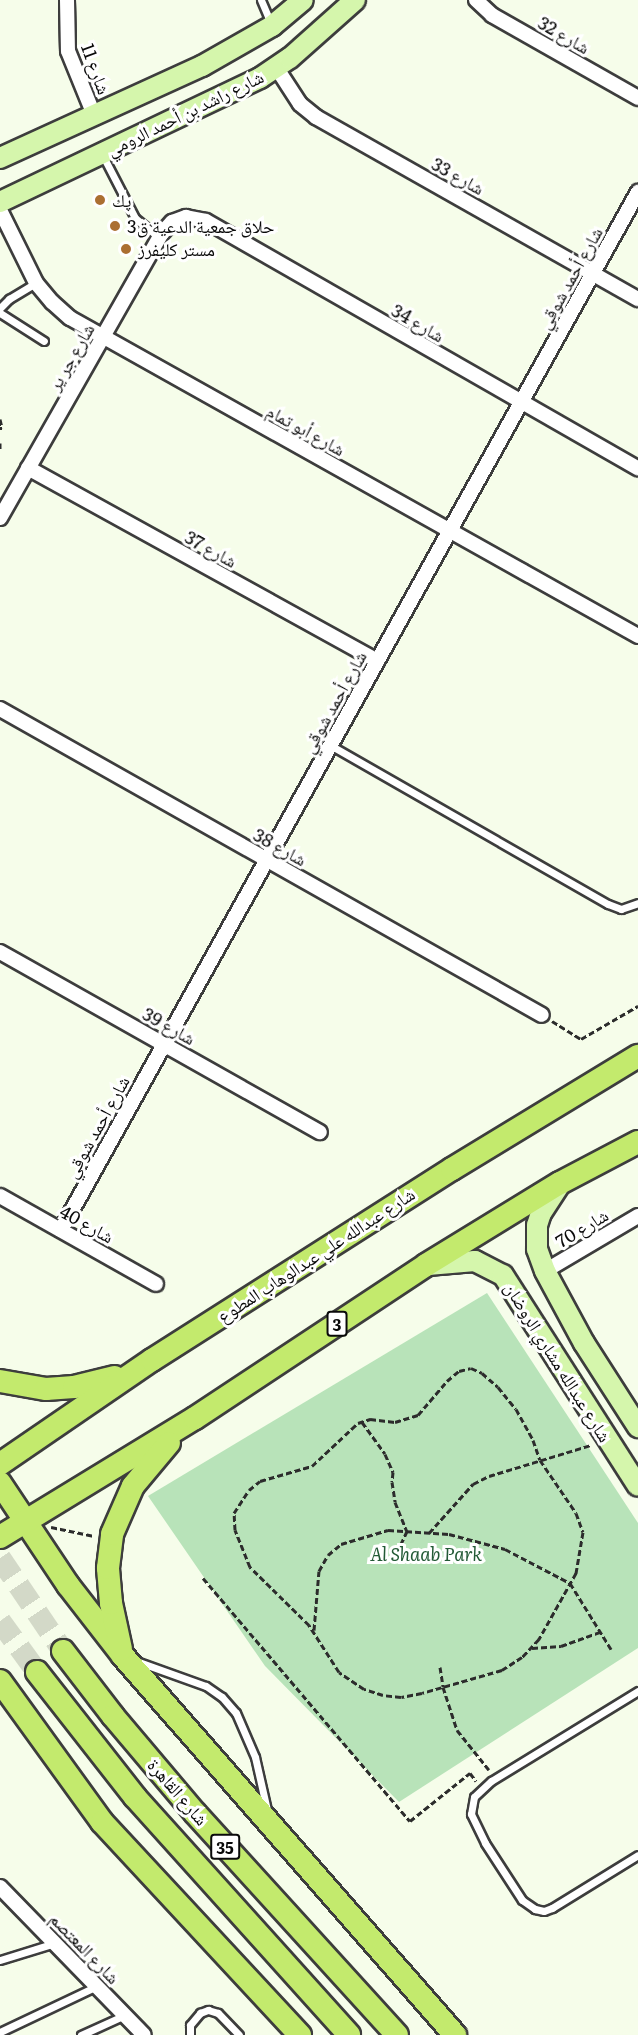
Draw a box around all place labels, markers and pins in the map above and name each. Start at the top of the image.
place label: پك [112,189,131,211]
marker: پك [93,193,107,207]
place label: حلاق جمعية الدعية ق3 [127,215,275,237]
marker: حلاق جمعية الدعية ق3 [108,219,122,233]
place label: مستر كليفرز [138,238,215,260]
marker: مستر كليفرز [119,242,133,256]

